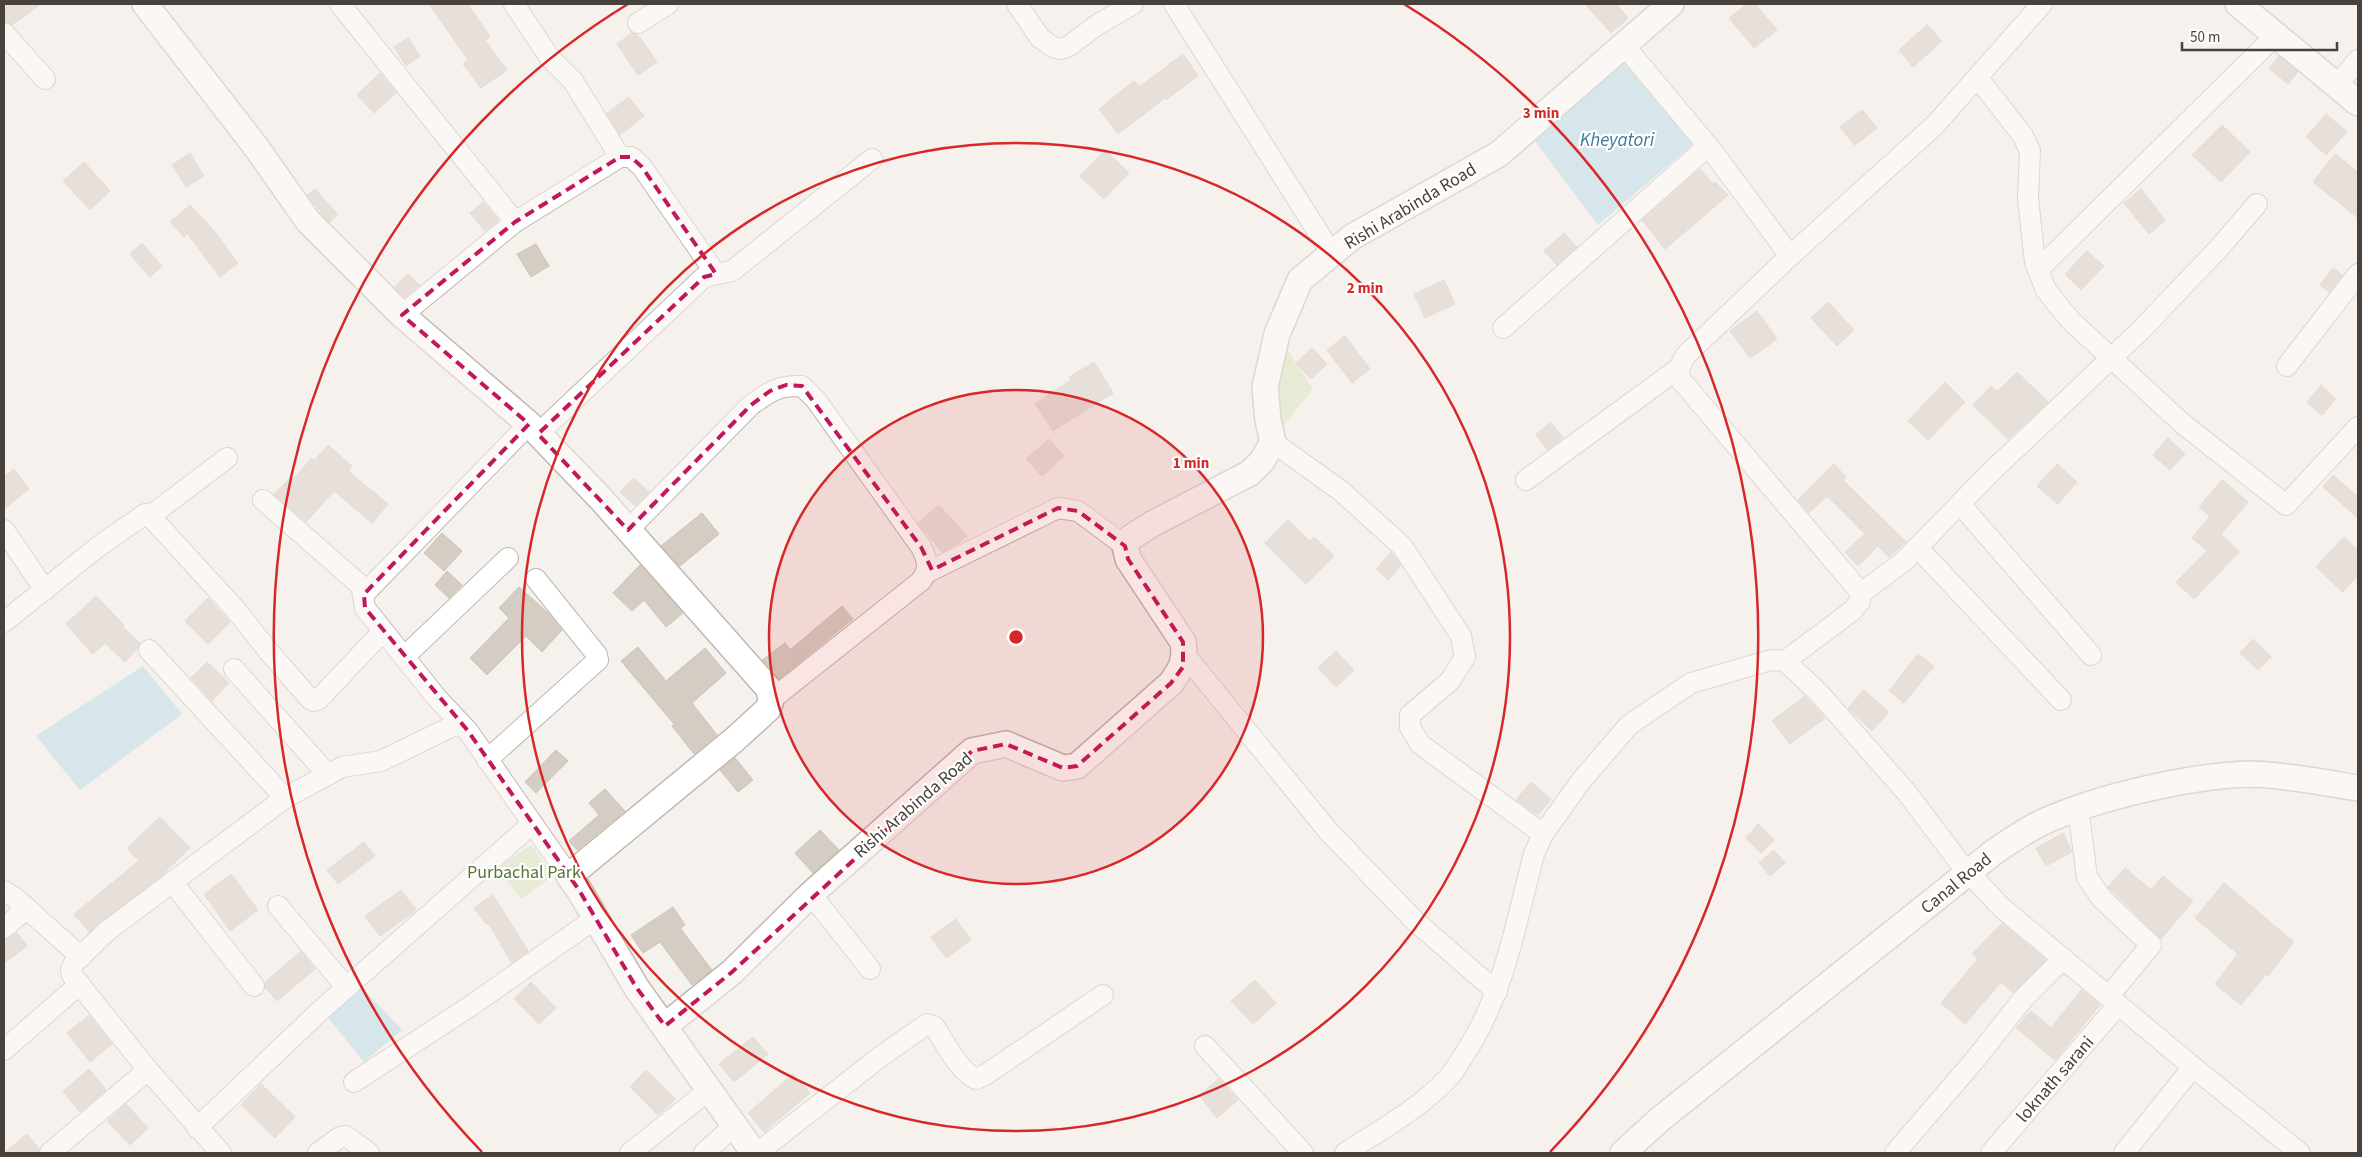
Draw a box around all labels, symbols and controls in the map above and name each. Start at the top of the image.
scale bar [2182,20,2337,52]
text: 50 m [2190,27,2220,48]
text: 3 min [1523,103,1559,124]
water label: Kheyatori [1580,127,1655,154]
street label: Rishi Arabinda Road [1339,157,1481,256]
text: 2 min [1347,278,1383,299]
text: 1 min [1173,453,1209,474]
centre of rings [1007,628,1025,646]
street label: Rishi Arabinda Road [848,747,978,864]
street label: Canal Road [1915,847,1997,920]
park label: Purbachal Park [467,860,581,885]
street label: loknath sarani [2011,1031,2100,1128]

